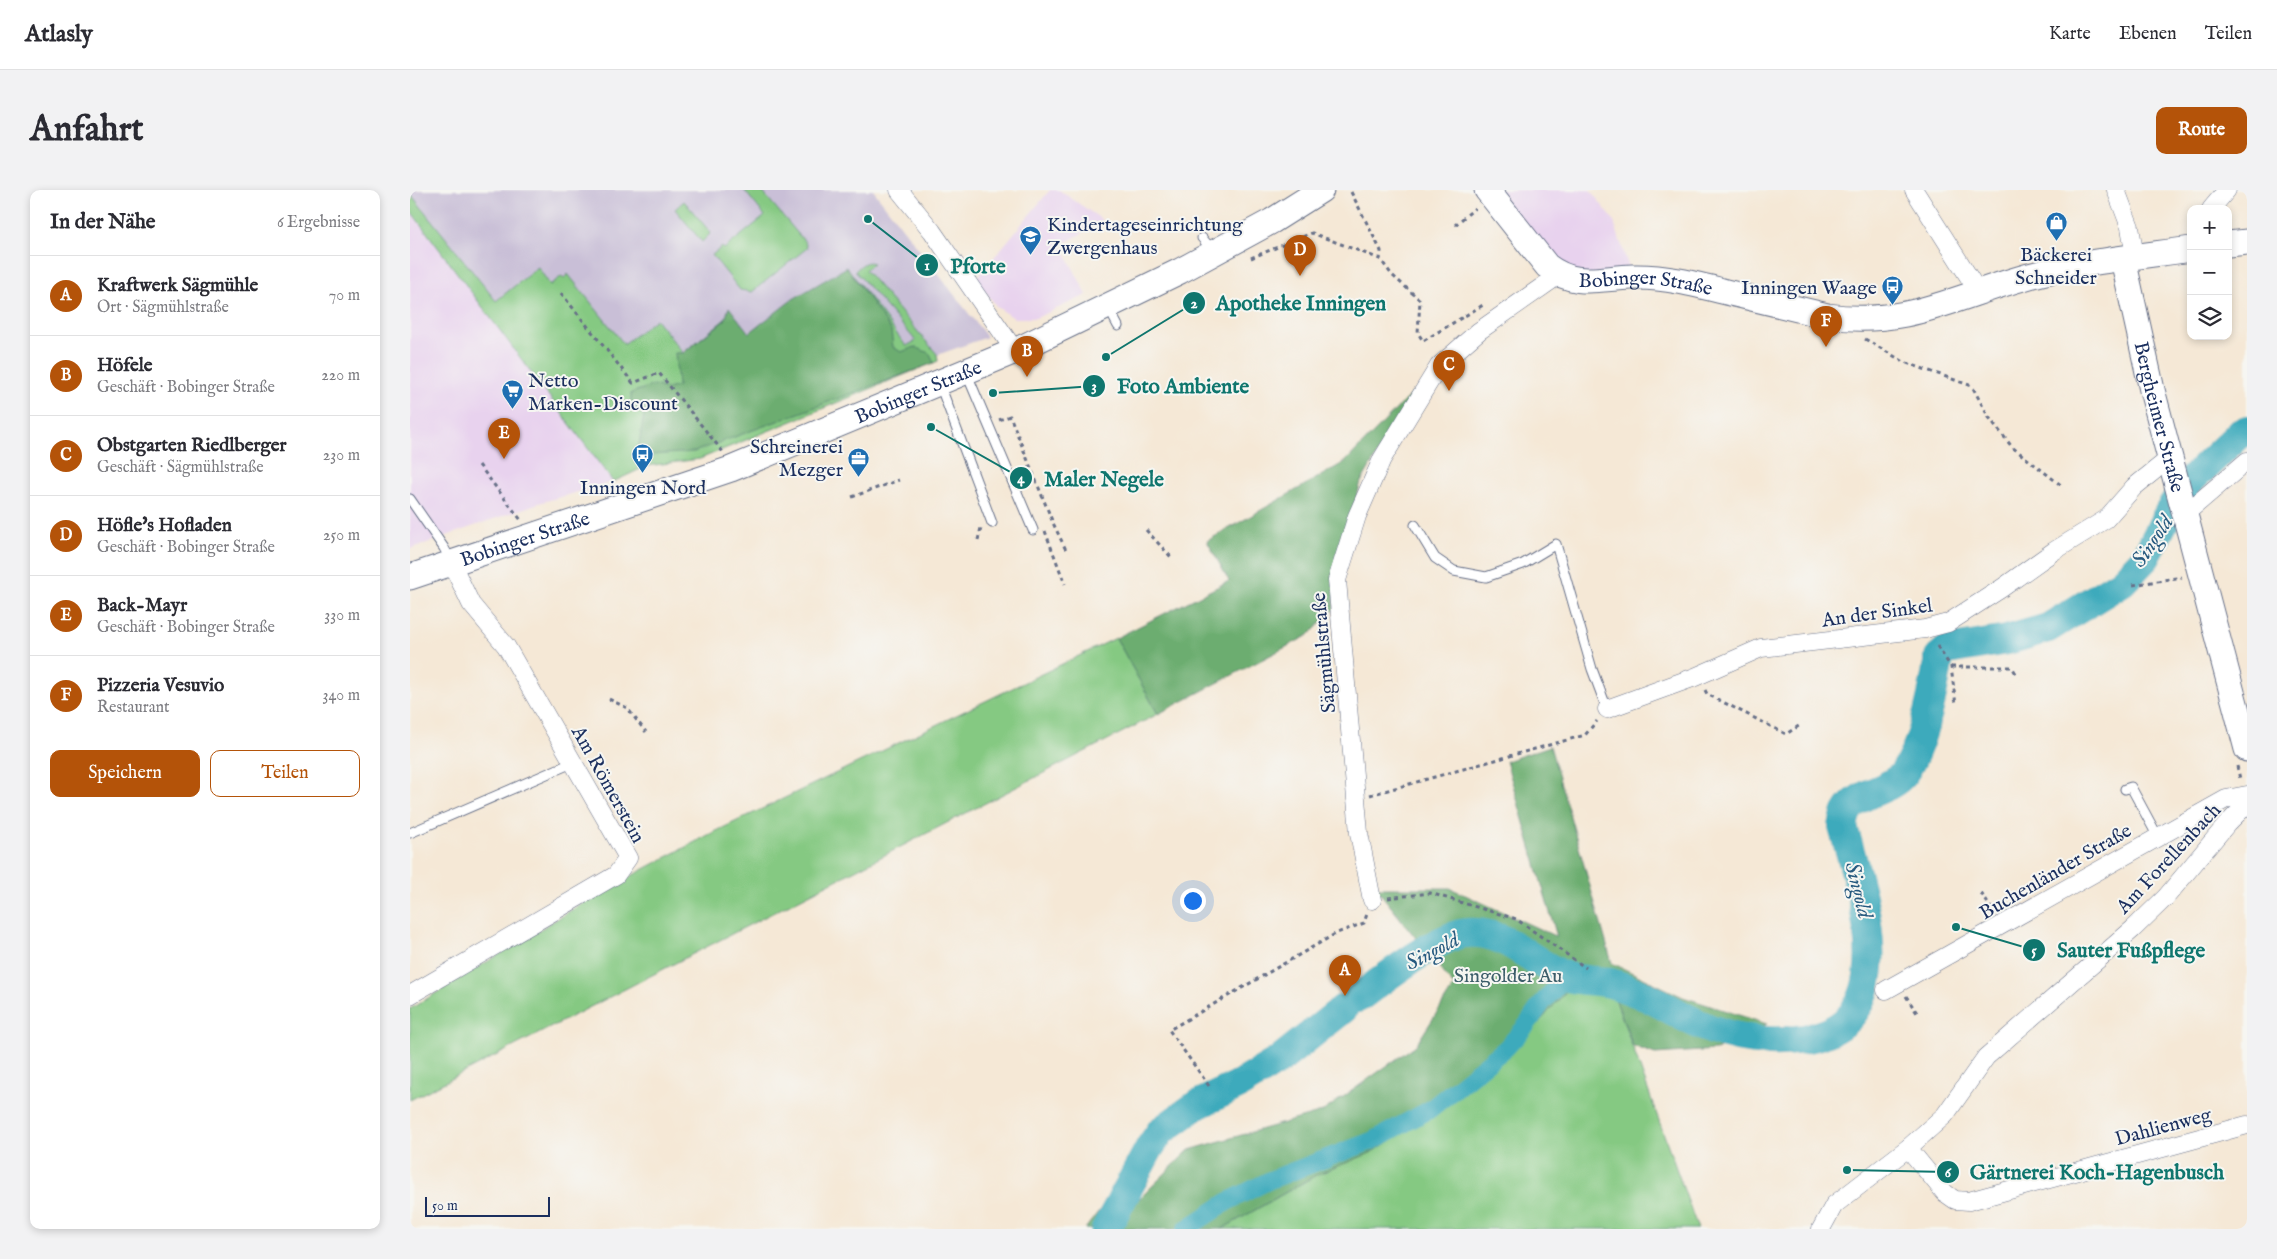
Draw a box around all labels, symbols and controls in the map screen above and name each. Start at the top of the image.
text: Atlasly [25,19,93,50]
text: Karte [2049,23,2091,46]
text: Ebenen [2119,23,2177,46]
text: Teilen [2205,23,2252,46]
button: Route [2156,107,2247,154]
text: Anfahrt [30,108,144,153]
map controls [2187,205,2232,340]
button: + [2187,205,2232,250]
text: In der Nähe [50,209,156,236]
shop icon: Bäckerei Schneider [2044,210,2068,241]
text: 6 Ergebnisse [277,213,360,233]
place label: Kindertageseinrichtung Zwergenhaus [1047,213,1244,261]
school or university icon: Kindertageseinrichtung Zwergenhaus [1019,224,1043,255]
pin: D [1284,235,1316,276]
place label: Bäckerei Schneider [2015,243,2098,291]
callout: Pforte [915,247,1015,283]
button: − [2187,250,2232,295]
text: Pforte [950,254,1006,281]
text: 1 [924,256,930,275]
street label: Bobinger Straße [1578,266,1715,302]
text: Kraftwerk Sägmühle [97,274,258,298]
bus stop icon: Inningen Waage [1881,275,1905,306]
place label: Inningen Waage [1741,276,1877,301]
callout: Apotheke Inningen [1181,285,1397,321]
text: A [61,286,71,306]
text: 70 m [329,286,360,306]
text: Apotheke Inningen [1215,291,1386,318]
text: 2 [1190,294,1198,313]
button: layers [2187,295,2232,340]
text: Ort · Sägmühlstraße [97,298,229,318]
pin: F [1810,306,1842,347]
pin: B [1011,336,1043,377]
street label: Bergheimer Straße [2128,339,2190,495]
pin: C [1433,350,1465,391]
text: Höfele [97,354,153,378]
street label: Bobinger Straße [851,355,986,430]
text: B [61,366,71,386]
text: 220 m [321,366,360,386]
callout: Foto Ambiente [1082,368,1259,404]
place label: Netto Marken-Discount [528,369,678,417]
text: Foto Ambiente [1117,374,1249,401]
text: 3 [1091,377,1097,396]
text: Geschäft · Bobinger Straße [97,378,275,398]
supermarket icon: Netto Marken-Discount [500,379,524,410]
pin: E [488,418,520,459]
text: Obstgarten Riedlberger [97,434,286,458]
place label: Schreinerei Mezger [750,435,844,483]
bus stop icon: Inningen Nord [631,443,655,474]
text: C [60,446,72,466]
text: 230 m [323,446,360,466]
office icon: Schreinerei Mezger [847,446,871,477]
text: Geschäft · Sägmühlstraße [97,458,264,478]
callout: Maler Negele [1009,460,1174,496]
text: Maler Negele [1044,467,1164,494]
text: 4 [1017,469,1025,488]
place label: Inningen Nord [580,476,707,501]
street label: Bobinger Straße [457,506,593,573]
water label: Singold [2126,509,2182,573]
text: Höfle's Hofladen [97,514,232,538]
text: D [60,526,72,546]
text: 250 m [323,526,360,546]
text: Geschäft · Bobinger Straße [97,538,275,558]
street label: Sägmühlstraße [1307,592,1342,714]
street label: An der Sinkel [1819,593,1935,634]
text: Back-Mayr [97,594,187,618]
text: E [60,606,72,626]
text: 330 m [324,606,360,626]
text: Geschäft · Bobinger Straße [97,618,275,638]
text: Pizzeria Vesuvio [97,674,224,698]
text: F [61,686,71,706]
text: 340 m [322,686,360,706]
text: Restaurant [97,698,170,718]
street label: Am Römerstein [565,721,650,848]
button: Speichern [50,750,200,797]
button: Teilen [210,750,360,797]
street label: Am Forellenbach [2111,798,2227,920]
street label: Buchenländer Straße [1975,819,2136,926]
water label: Singold [1838,859,1878,923]
your location [1180,888,1206,914]
water label: Singold [1401,926,1466,978]
callout: Sauter Fußpflege [2021,932,2215,968]
text: Sauter Fußpflege [2057,938,2205,965]
text: 5 [2031,941,2037,960]
pin: A [1329,955,1361,996]
park label: Singolder Au [1454,964,1562,989]
street label: Dahlienweg [2112,1102,2215,1152]
callout: Gärtnerei Koch-Hagenbusch [1935,1154,2234,1190]
text: Gärtnerei Koch-Hagenbusch [1970,1160,2225,1187]
text: 6 [1945,1163,1952,1182]
scale bar [425,1194,550,1217]
text: 50 m [432,1197,458,1215]

